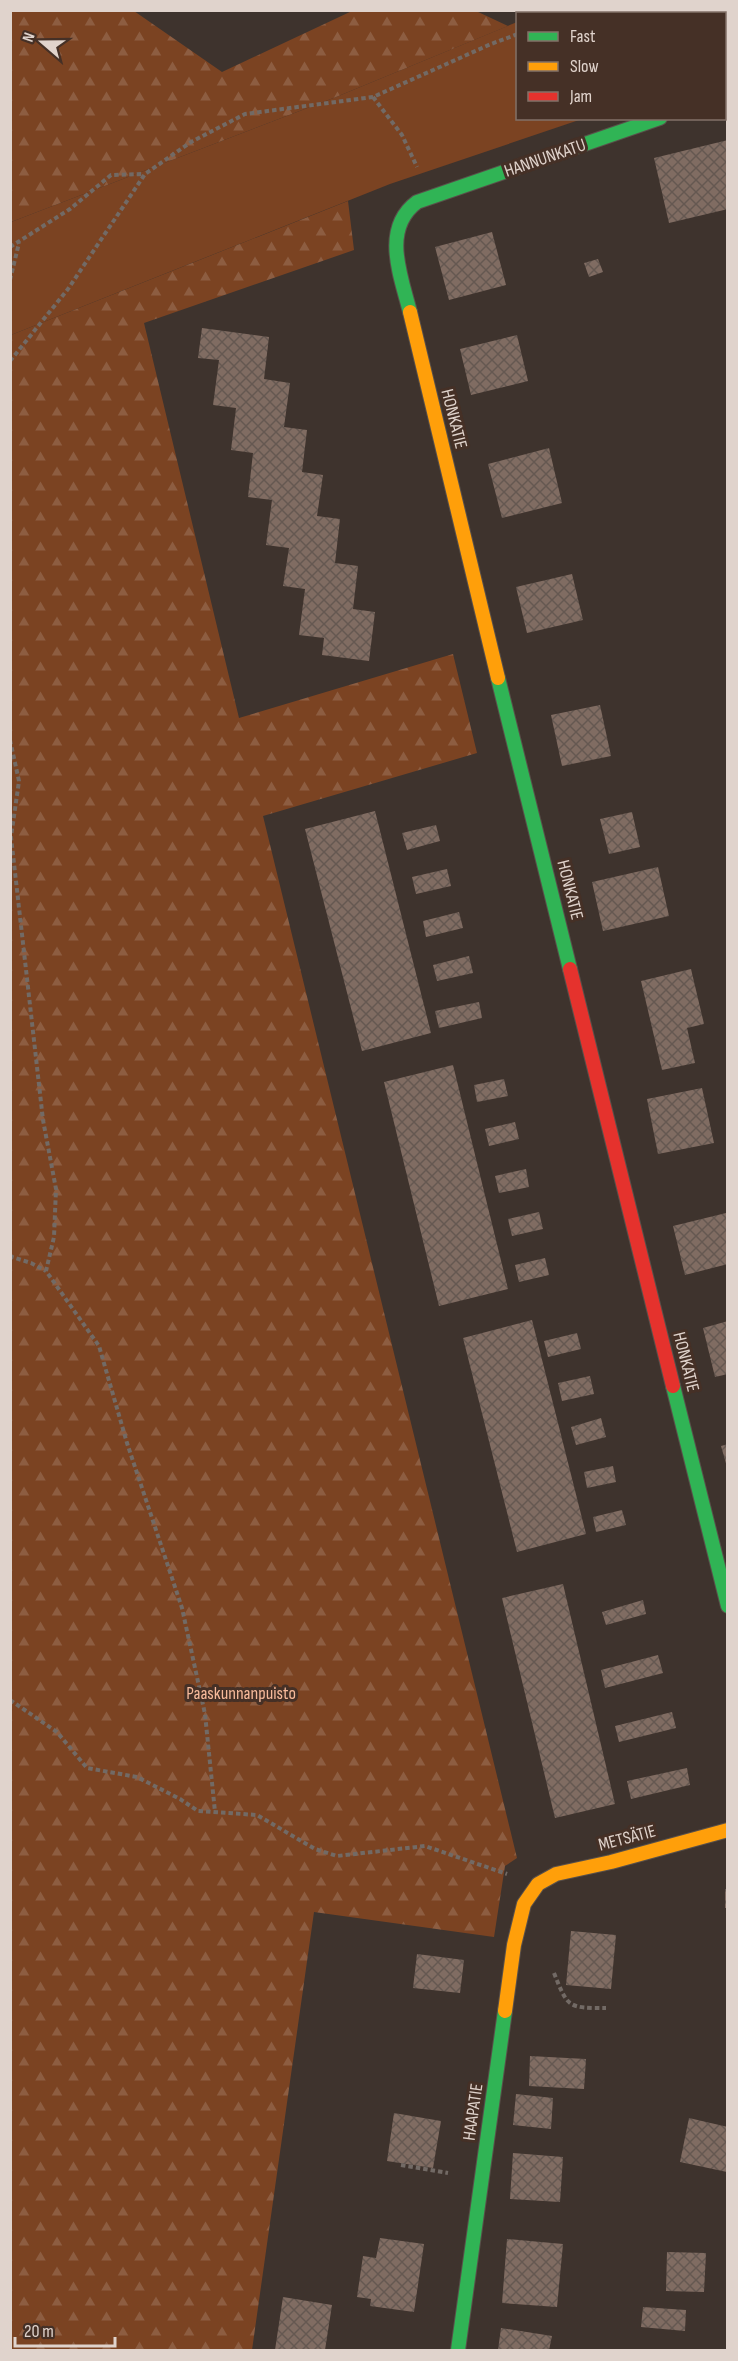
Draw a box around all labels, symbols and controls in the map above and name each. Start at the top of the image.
north arrow [12,12,72,72]
legend [516,12,726,120]
text: Fast [570,26,596,47]
text: N [19,30,40,45]
text: Slow [570,56,599,77]
text: Jam [569,86,592,107]
street label: HANNUNKATU [502,134,588,182]
street label: HONKATIE [436,387,472,451]
street label: HONKATIE [552,858,588,922]
street label: HONKATIE [668,1330,704,1394]
park label: Paaskunnanpuisto [186,1683,296,1704]
street label: METSÄTIE [596,1820,658,1856]
street label: HAAPATIE [459,2082,487,2142]
scale bar [15,2310,116,2348]
text: 20 m [24,2321,54,2342]

